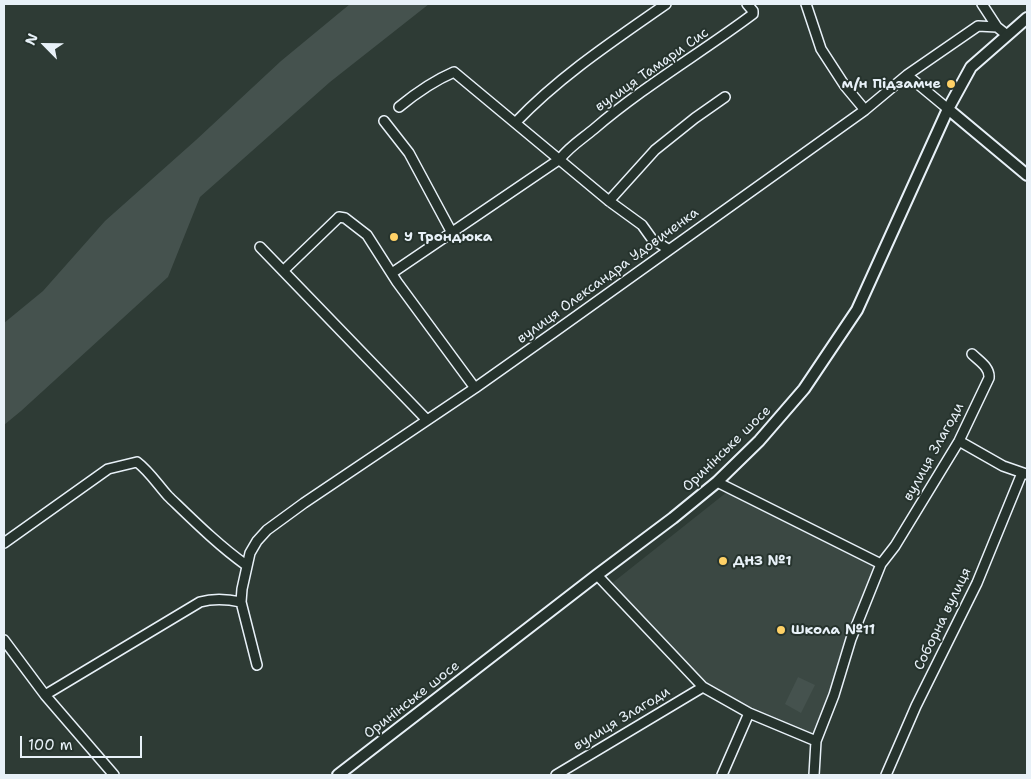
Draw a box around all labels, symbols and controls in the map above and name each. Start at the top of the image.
north arrow [20,20,70,70]
street label: вулиця Тамари Сис [592,24,712,116]
text: N [21,31,42,48]
place label: м/н Підзамче [842,76,941,92]
marker: м/н Підзамче [945,78,957,90]
street label: вулиця Олександра Удовиченка [514,204,702,348]
place label: У Трондюка [404,229,492,245]
marker: У Трондюка [388,231,400,243]
street label: вулиця Злагоди [900,400,968,504]
street label: Оринінське шосе [679,403,775,495]
place label: ДНЗ №1 [733,553,792,569]
marker: ДНЗ №1 [717,555,729,567]
street label: Соборна вулиця [911,565,975,673]
place label: Школа №11 [791,622,875,638]
marker: Школа №11 [775,624,787,636]
street label: Оринінське шосе [361,658,463,742]
street label: вулиця Злагоди [571,684,673,754]
scale bar [22,726,145,758]
text: 100 m [28,735,73,755]

